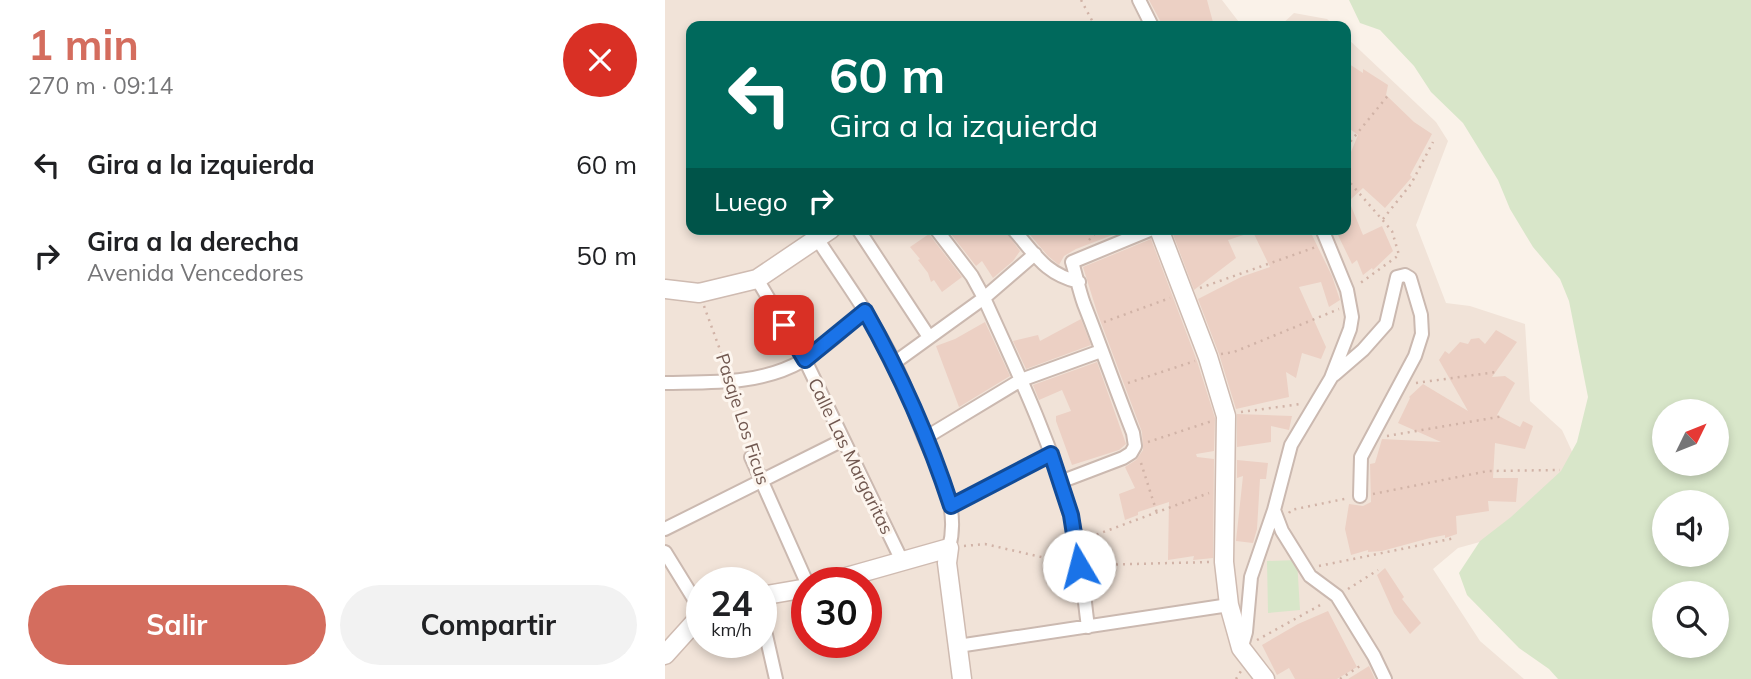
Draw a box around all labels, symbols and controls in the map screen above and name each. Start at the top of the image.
text: 1 min [28,18,139,71]
button: close [563,23,637,97]
text: 60 m [829,44,945,105]
icon: left [714,49,805,140]
text: 270 m · 09:14 [28,71,173,100]
text: Gira a la izquierda [829,105,1098,145]
icon: left [28,146,66,184]
text: Gira a la izquierda [87,148,315,181]
text: 60 m [576,148,637,181]
icon: right [802,182,840,220]
text: Luego [714,185,788,218]
text: Gira a la derecha [87,225,299,258]
icon: right [28,237,66,275]
text: 50 m [576,239,637,272]
text: Avenida Vencedores [87,258,304,287]
pin [754,295,814,355]
icon: arrive [765,306,803,344]
street label: Pasaje Los Ficus [711,350,775,488]
street label: Calle Las Margaritas [803,374,899,538]
north arrow [1652,399,1729,476]
map controls [1652,399,1729,658]
button: sound [1652,490,1729,567]
position arrow [1042,529,1116,603]
speed limit sign: 30 [791,567,882,658]
text: 24 [710,581,753,625]
button: search [1652,581,1729,658]
button: Salir [28,585,326,665]
button: Compartir [340,585,637,665]
text: km/h [711,618,752,641]

